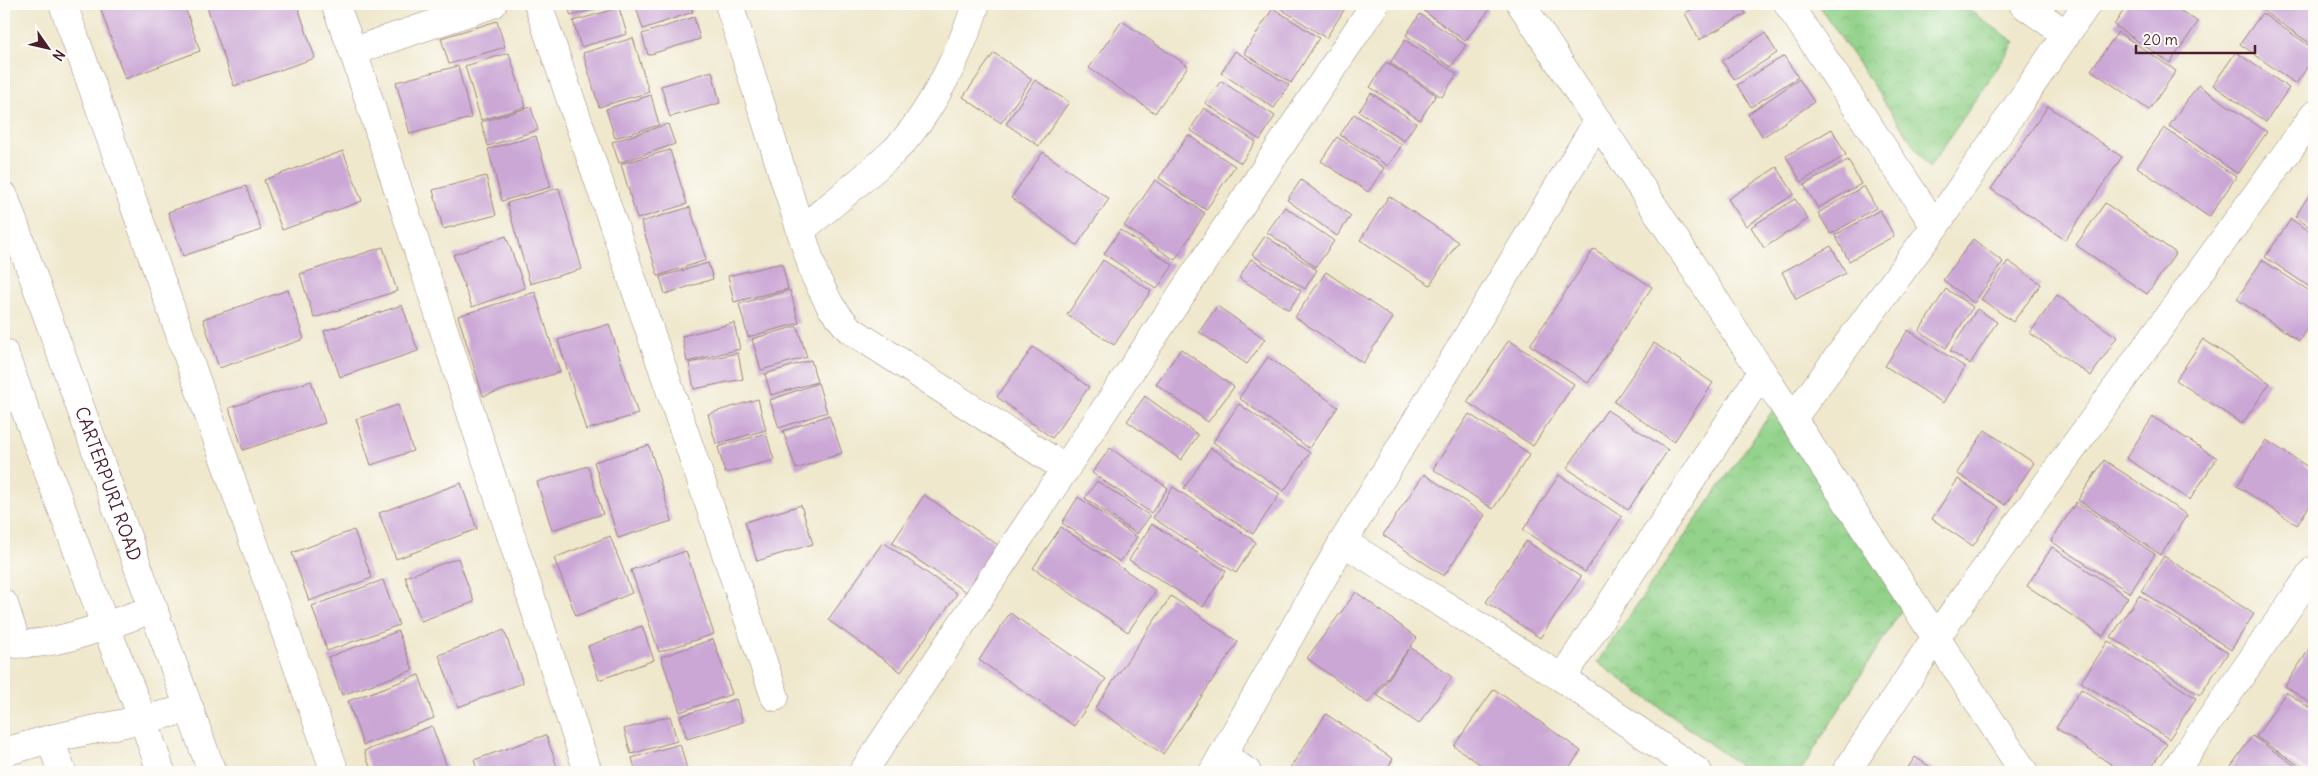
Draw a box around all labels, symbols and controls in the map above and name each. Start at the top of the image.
north arrow [22,22,72,72]
scale bar [2136,22,2254,54]
text: 20 m [2143,30,2178,49]
text: N [49,46,69,64]
street label: CARTERPURI ROAD [70,403,147,564]

